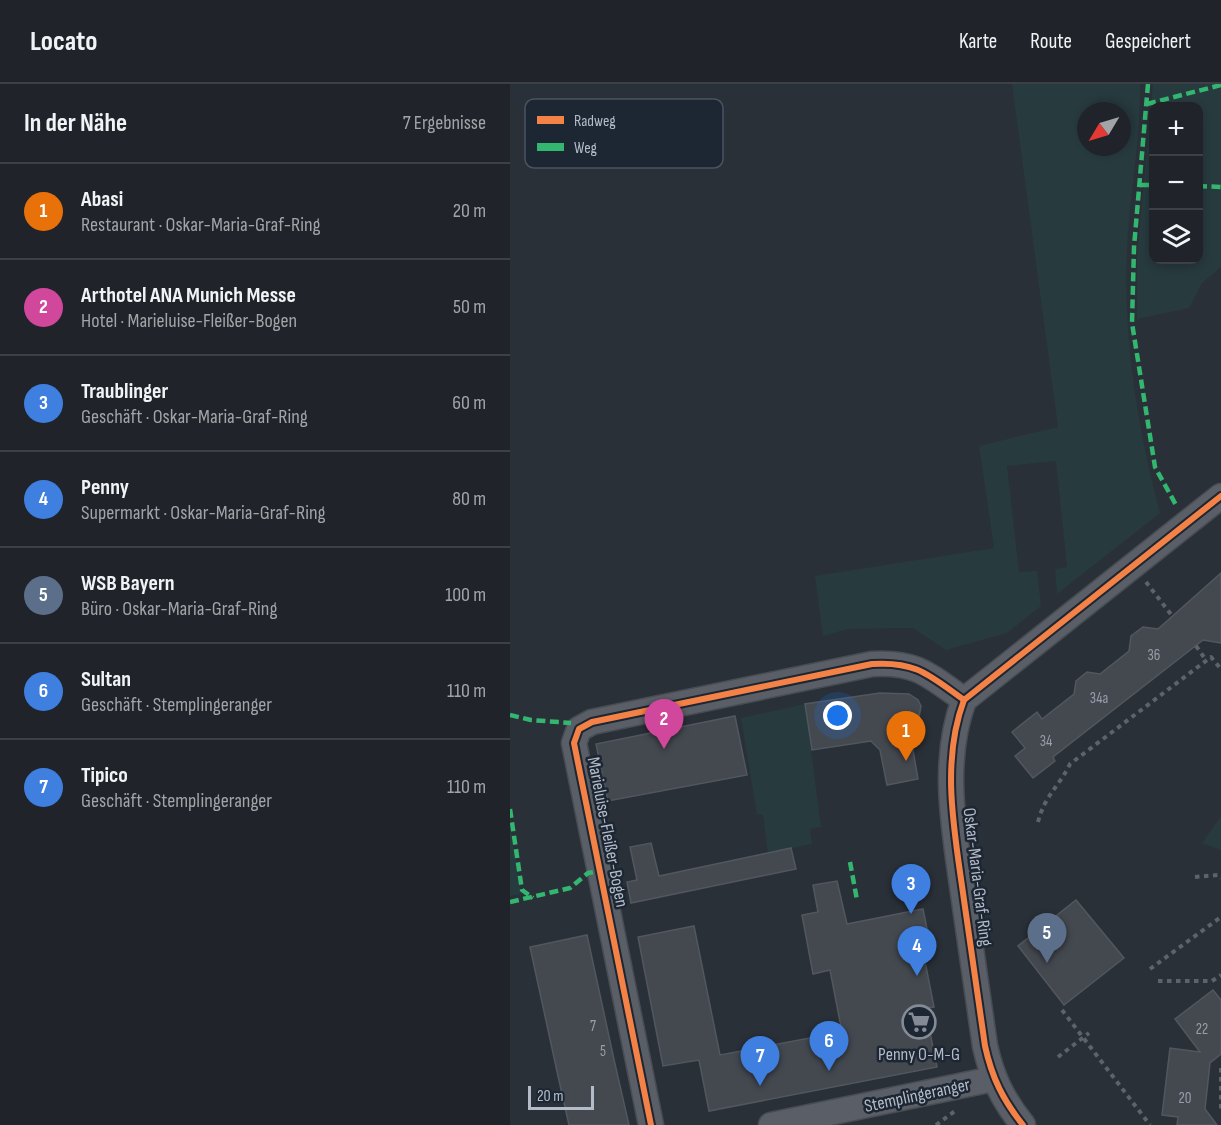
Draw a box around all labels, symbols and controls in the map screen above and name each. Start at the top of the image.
text: Locato [30,25,97,58]
text: Karte [959,29,997,54]
text: Route [1030,29,1072,54]
text: Gespeichert [1105,29,1191,54]
legend [525,99,723,168]
north arrow [1077,102,1131,156]
map controls [1149,102,1203,264]
button: + [1149,102,1203,156]
text: In der Nähe [24,108,127,139]
text: 7 Ergebnisse [403,111,486,135]
text: Radweg [574,112,616,131]
text: Weg [574,139,597,158]
button: − [1149,156,1203,210]
text: Abasi [81,186,123,213]
text: 1 [40,199,47,223]
text: 20 m [453,199,486,223]
button: layers [1149,210,1203,264]
text: Restaurant · Oskar-Maria-Graf-Ring [81,213,321,237]
text: Arthotel ANA Munich Messe [81,282,296,309]
text: 2 [39,295,48,319]
text: 50 m [453,295,486,319]
text: Hotel · Marieluise-Fleißer-Bogen [81,309,297,333]
text: Traublinger [81,378,168,405]
text: 3 [39,391,48,415]
text: 60 m [452,391,486,415]
text: Geschäft · Oskar-Maria-Graf-Ring [81,405,308,429]
text: Penny [81,474,129,501]
text: 4 [39,487,48,511]
text: 80 m [452,487,486,511]
text: Supermarkt · Oskar-Maria-Graf-Ring [81,501,325,525]
text: WSB Bayern [81,570,175,597]
text: 5 [39,583,48,607]
text: 100 m [445,583,486,607]
text: Büro · Oskar-Maria-Graf-Ring [81,597,277,621]
house number: 36 [1148,646,1160,665]
text: Sultan [81,666,131,693]
text: 6 [39,679,48,703]
text: 110 m [447,679,486,703]
house number: 34a [1090,689,1108,708]
text: Geschäft · Stemplingeranger [81,693,272,717]
pin: 2 [644,700,684,749]
your location [823,701,852,730]
pin: 1 [886,712,926,761]
house number: 34 [1040,732,1052,751]
street label: Marieluise-Fleißer-Bogen [583,755,632,909]
text: Tipico [81,762,128,789]
text: 7 [39,775,48,799]
text: 110 m [447,775,486,799]
text: Geschäft · Stemplingeranger [81,789,272,813]
street label: Oskar-Maria-Graf-Ring [959,807,996,948]
pin: 3 [892,864,930,914]
pin: 5 [1028,914,1066,963]
pin: 4 [898,926,936,976]
supermarket icon: Penny O-M-G [901,1004,937,1040]
house number: 7 [590,1017,596,1036]
house number: 22 [1196,1020,1208,1039]
pin: 6 [810,1022,848,1071]
pin: 7 [740,1036,780,1086]
house number: 5 [600,1042,606,1061]
place label: Penny O-M-G [878,1044,960,1065]
street label: Stemplingeranger [862,1074,972,1117]
scale bar [528,1083,594,1110]
text: 20 m [537,1087,564,1106]
house number: 20 [1179,1089,1191,1108]

